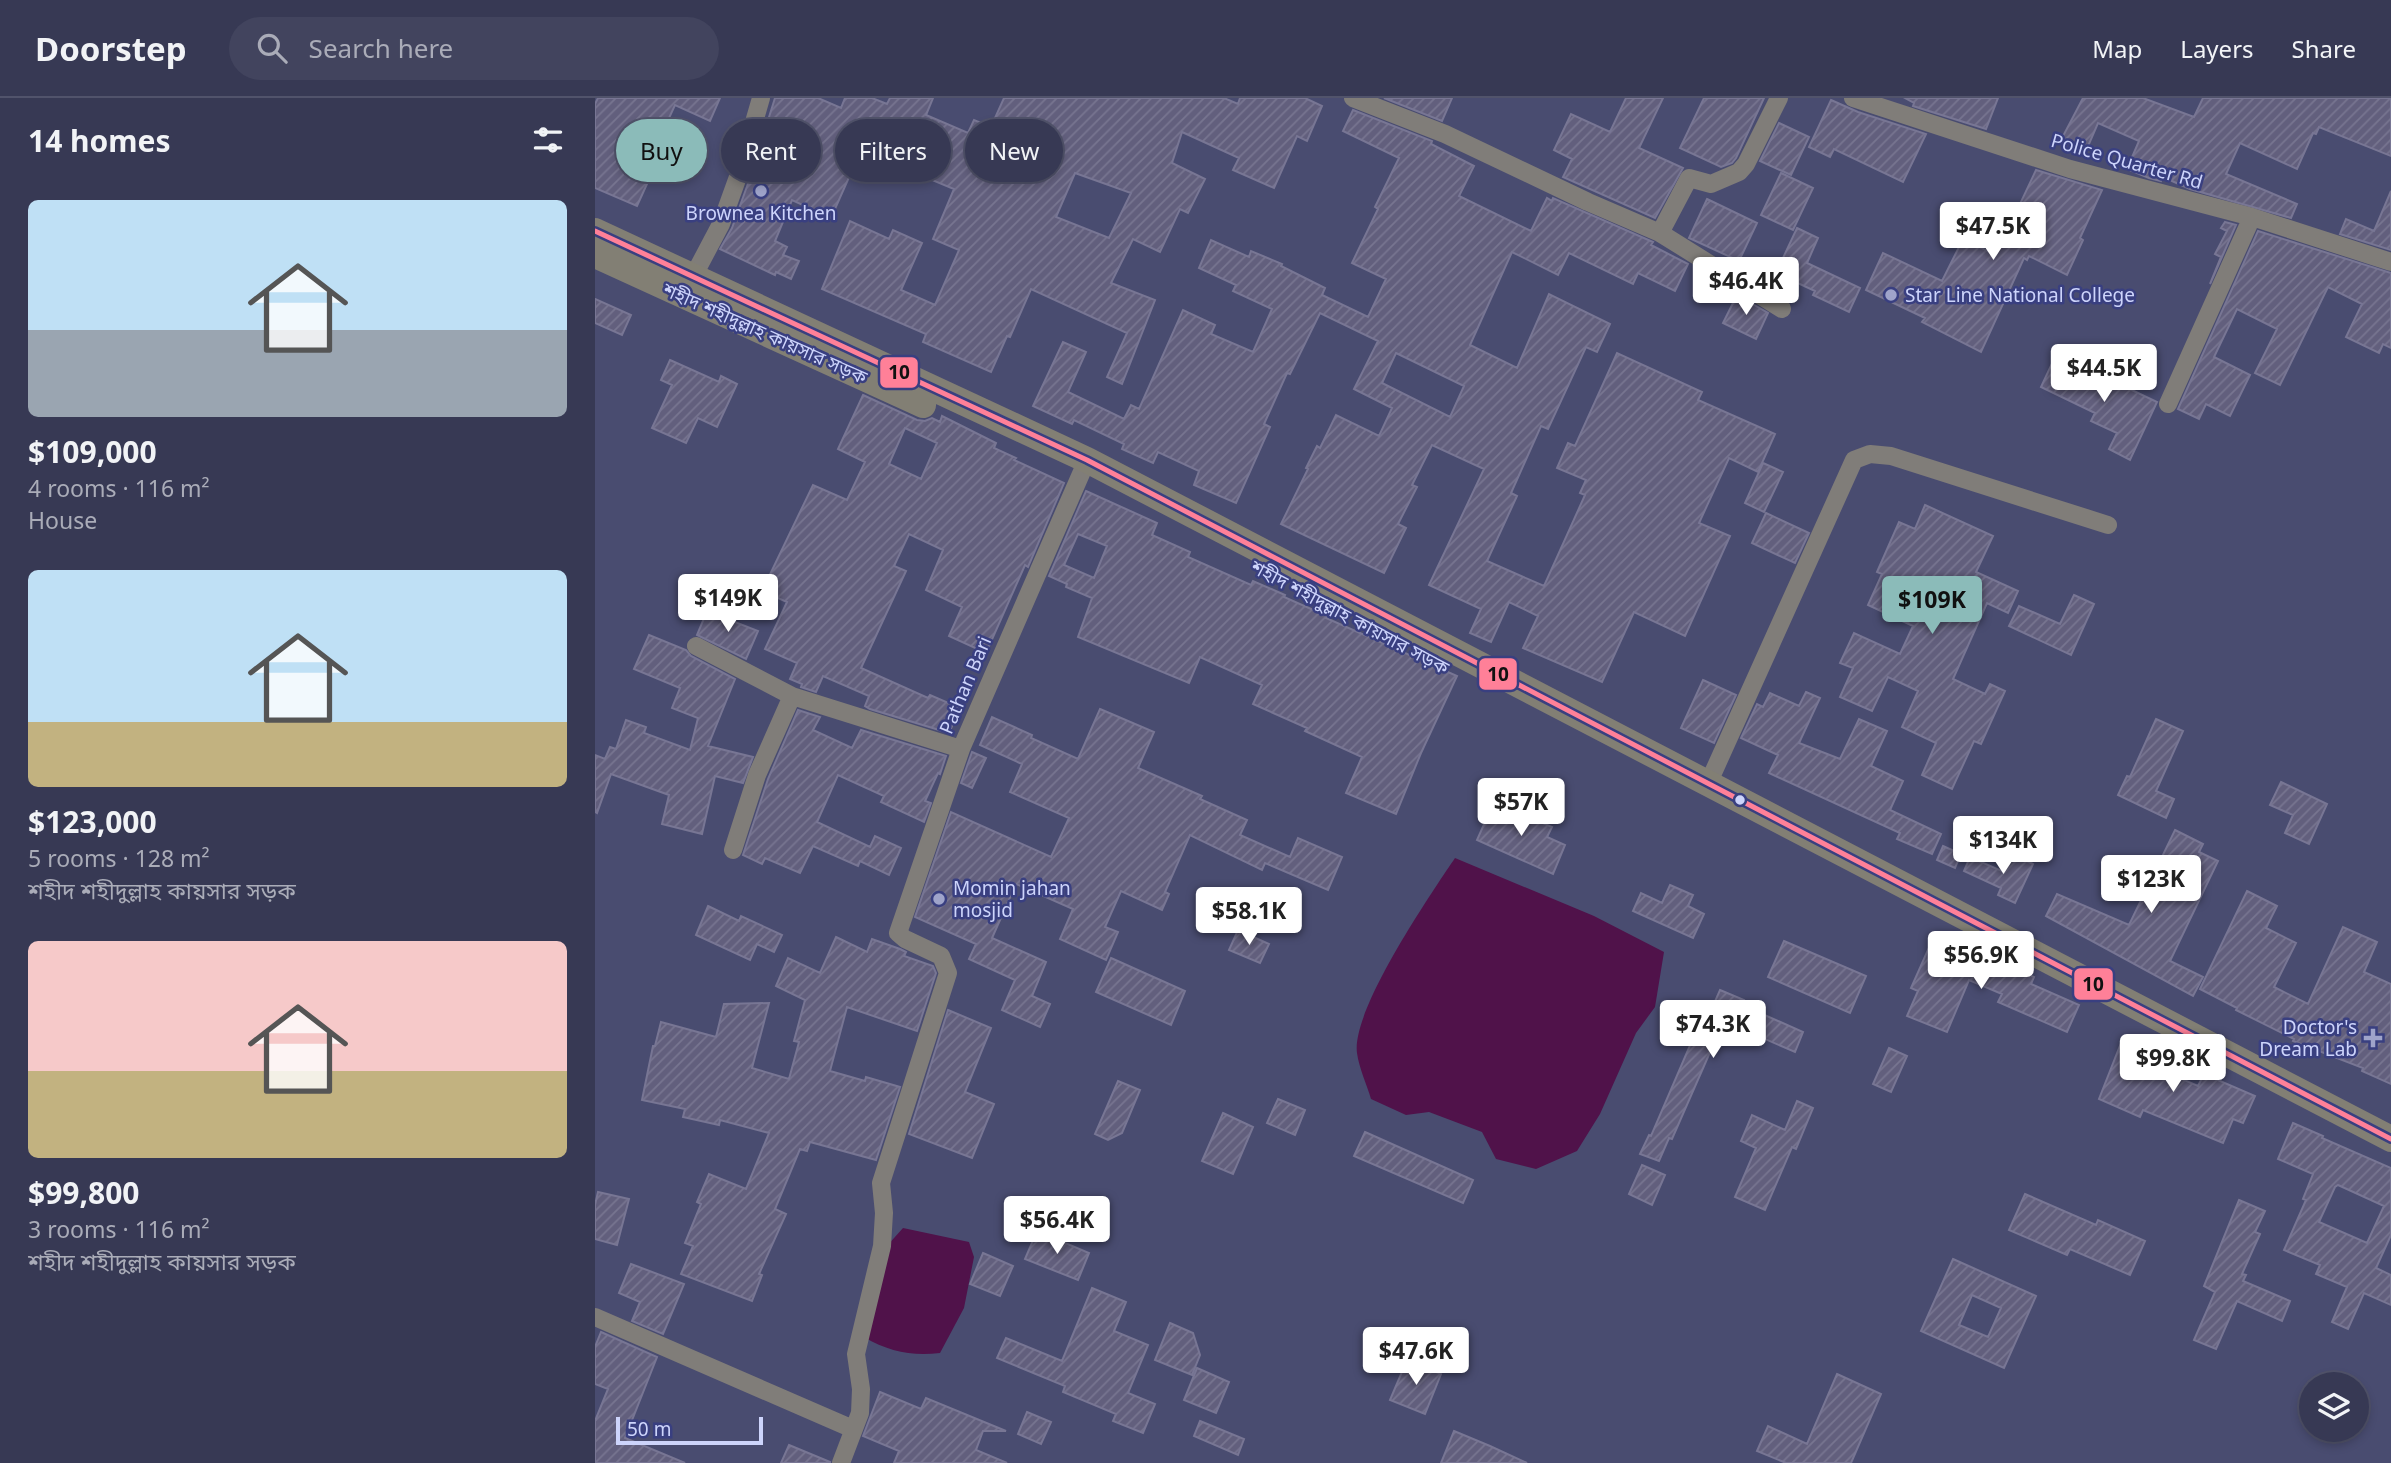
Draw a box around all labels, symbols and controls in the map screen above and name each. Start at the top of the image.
search box [229,17,719,80]
text: Doorstep [35,26,187,71]
icon: search [253,29,291,67]
text: Search here [309,30,453,66]
text: Map [2092,32,2142,65]
text: Layers [2180,32,2254,65]
text: Share [2292,32,2356,65]
chip: Buy [616,119,707,182]
chip: Rent [721,119,821,182]
chip: Filters [835,119,951,182]
chip: New [965,119,1063,182]
text: 14 homes [28,120,171,161]
icon: filters [529,121,567,159]
street label: Police Quarter Rd [2048,127,2206,195]
marker: Brownea Kitchen [753,183,769,199]
place label: Brownea Kitchen [686,200,836,226]
pin: $47.5K [1936,202,2050,262]
text: $47.5K [1956,209,2030,241]
icon: home [235,245,361,371]
pin: $46.4K [1689,258,1803,317]
text: $46.4K [1709,264,1783,296]
street label: শহীদ শহীদুল্লাহ কায়সার সড়ক [658,276,872,390]
place label: Star Line National College [1905,282,2135,308]
marker: Star Line National College [1883,287,1899,303]
pin: $44.5K [2047,344,2161,404]
text: $44.5K [2067,351,2141,383]
line badge: 10 [879,356,919,389]
text: 10 [888,359,910,385]
text: $109,000 [28,431,157,472]
text: 4 rooms · 116 m² [28,472,210,504]
text: House [28,504,97,536]
street label: শহীদ শহীদুল্লাহ কায়সার সড়ক [1245,553,1454,681]
pin: $149K [679,574,777,634]
pin: $109K [1883,576,1981,636]
text: $149K [694,581,762,613]
text: $109K [1898,583,1966,615]
icon: home [235,615,361,741]
street label: Pathan Bari [933,632,997,738]
line badge: 10 [1478,657,1518,691]
text: 10 [1487,661,1509,687]
pin: $57K [1480,778,1562,838]
text: $57K [1494,785,1548,817]
unlabelled marker [1733,793,1747,807]
text: $123,000 [28,801,157,842]
pin: $134K [1954,816,2052,876]
text: $134K [1969,823,2037,855]
text: 5 rooms · 128 m² [28,842,210,874]
pin: $123K [2102,856,2200,915]
text: $123K [2117,862,2185,894]
text: শহীদ শহীদুল্লাহ কায়সার সড়ক [28,874,296,906]
place label: Momin jahan mosjid [953,875,1071,923]
pin: $58.1K [1192,888,1306,947]
marker: Momin jahan mosjid [931,891,947,907]
text: $58.1K [1212,894,1286,926]
pin: $56.9K [1924,932,2038,991]
text: $56.9K [1944,938,2018,970]
line badge: 10 [2073,967,2114,1001]
text: 10 [2082,971,2104,997]
icon: home [235,986,361,1112]
pin: $74.3K [1656,1000,1770,1060]
text: $74.3K [1676,1007,1750,1039]
place label: Doctor's Dream Lab [2259,1014,2357,1062]
marker: Doctor's Dream Lab [2363,1028,2383,1048]
pin: $99.8K [2116,1034,2230,1094]
text: $99.8K [2136,1041,2210,1073]
text: $99,800 [28,1172,140,1213]
pin: $56.4K [1000,1196,1114,1256]
text: $56.4K [1020,1203,1094,1235]
text: 3 rooms · 116 m² [28,1213,210,1245]
text: শহীদ শহীদুল্লাহ কায়সার সড়ক [28,1245,296,1277]
pin: $47.6K [1359,1328,1473,1387]
text: $47.6K [1379,1334,1453,1366]
map controls [2299,1372,2369,1442]
button: layers [2299,1372,2369,1442]
scale bar [616,1414,763,1446]
text: 50 m [627,1416,671,1442]

